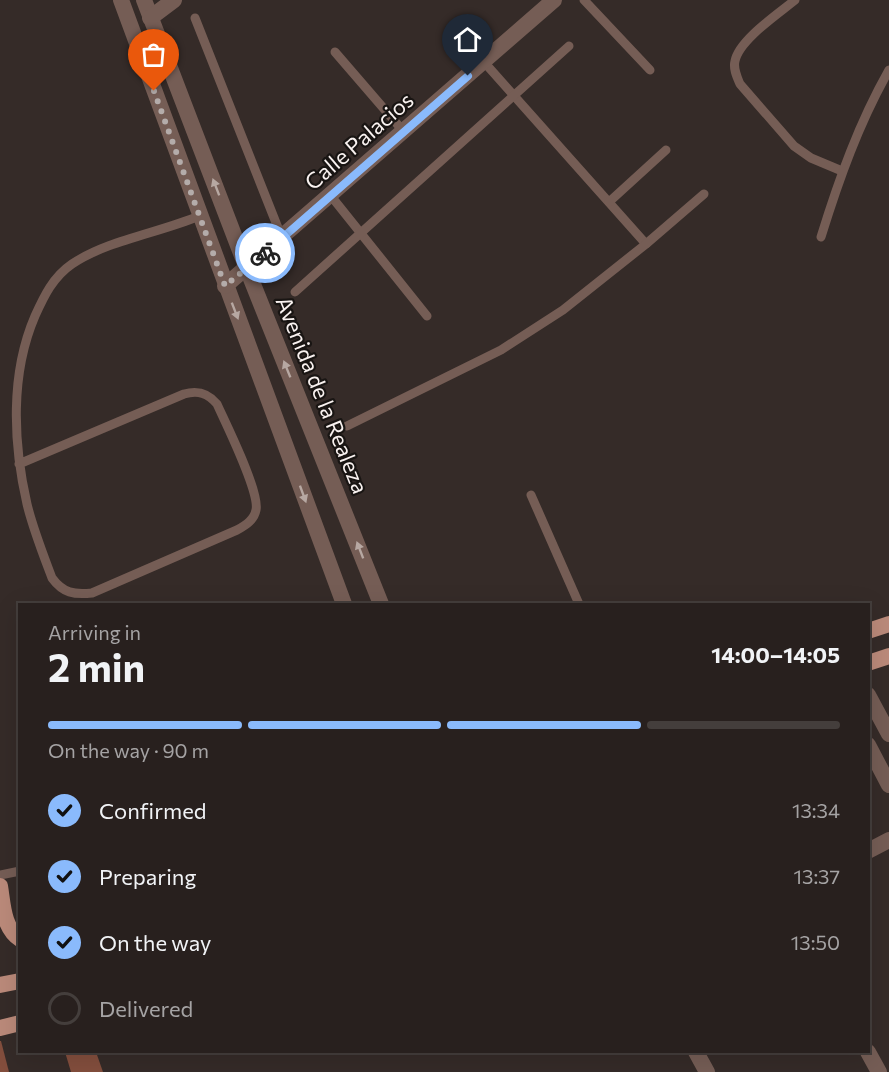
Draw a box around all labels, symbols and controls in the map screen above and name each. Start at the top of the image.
pin [442,14,493,76]
icon: home [451,23,484,56]
pin [128,29,179,91]
icon: bag [137,38,170,71]
street label: Calle Palacios [299,86,419,195]
one-way arrow [211,178,221,196]
courier [235,223,295,283]
icon: bike [249,237,282,270]
street label: Avenida de la Realeza [271,292,374,497]
one-way arrow [231,302,240,320]
one-way arrow [282,360,292,378]
one-way arrow [299,485,309,503]
one-way arrow [355,541,364,559]
text: Arriving in [48,620,141,644]
text: 14:00–14:05 [711,641,840,668]
text: 2 min [48,642,145,690]
text: On the way · 90 m [48,738,209,762]
icon: check [48,794,81,827]
text: Confirmed [99,797,206,824]
text: 13:34 [792,798,840,822]
icon: check [48,860,81,893]
text: Preparing [99,863,196,890]
text: 13:37 [793,864,840,888]
icon: check [48,926,81,959]
text: On the way [99,929,211,956]
text: 13:50 [791,930,840,954]
text: Delivered [99,995,193,1022]

